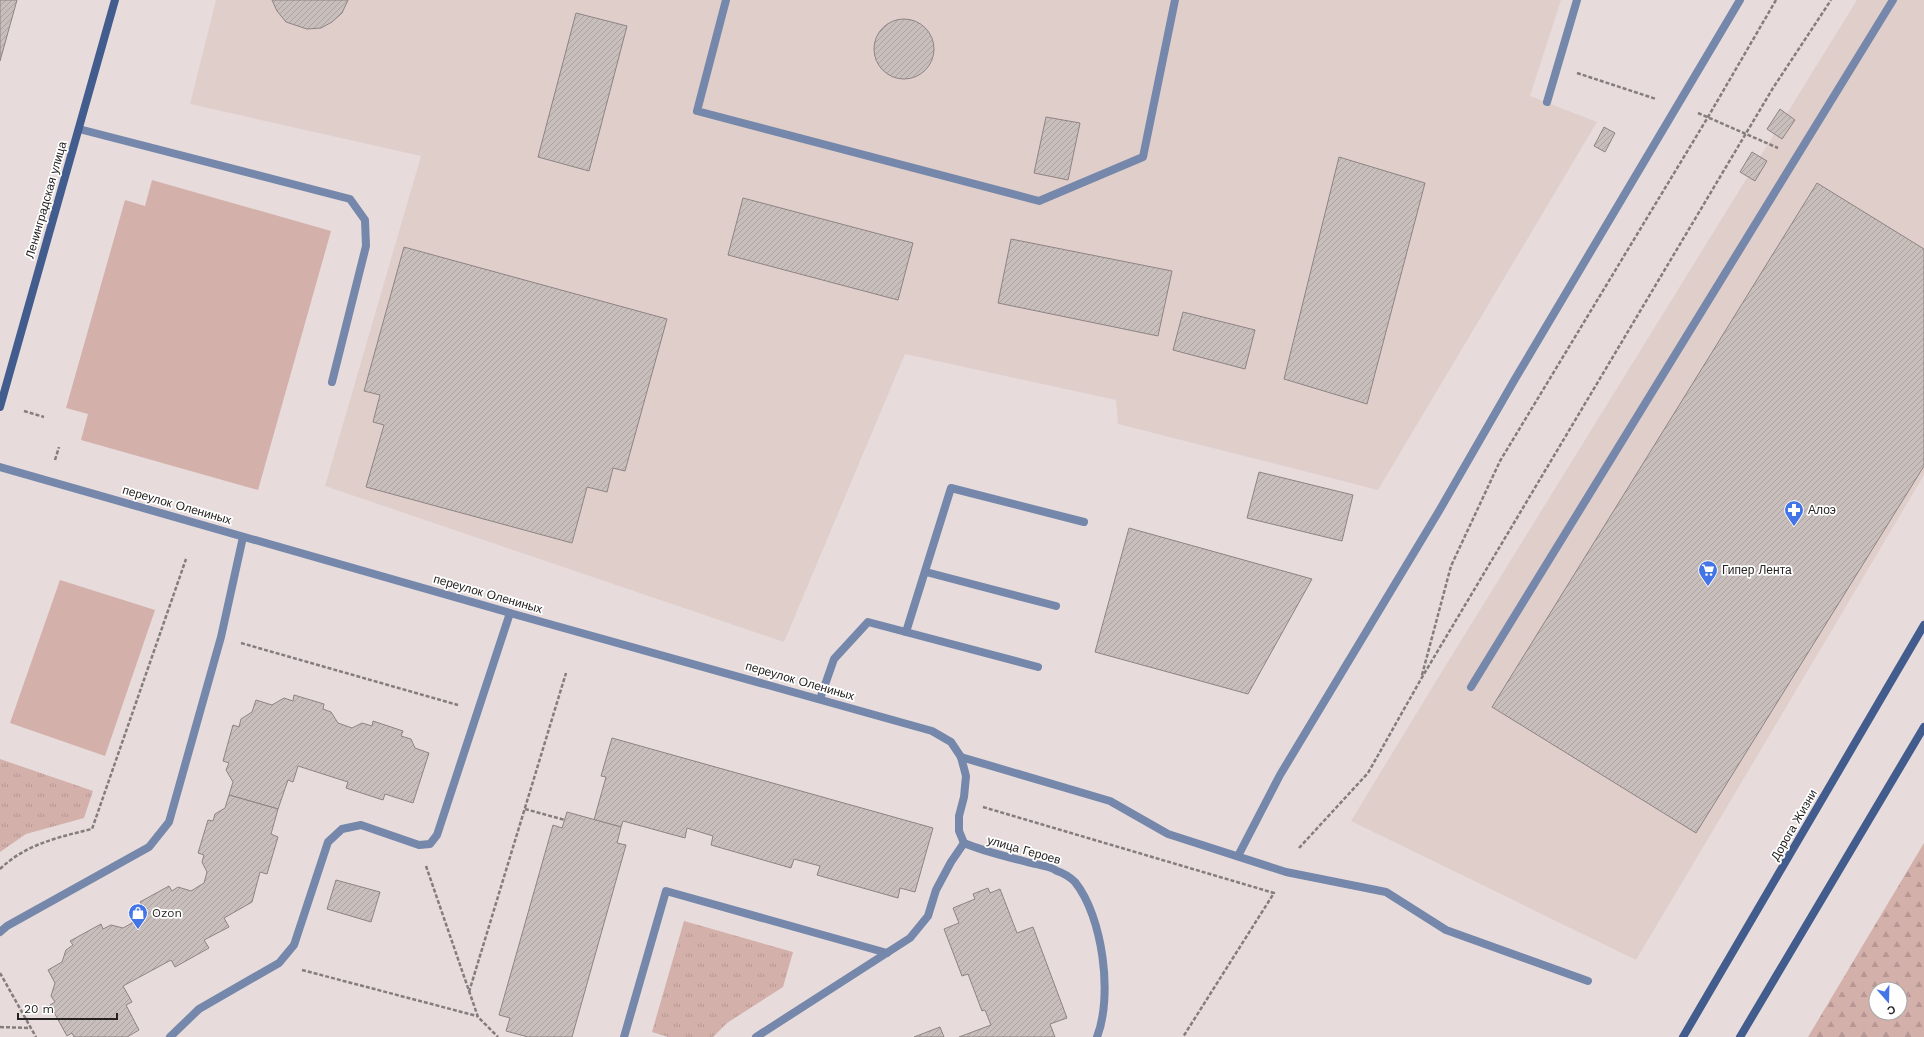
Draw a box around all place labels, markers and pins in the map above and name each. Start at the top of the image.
pharmacy icon: Алоэ [1783,499,1805,527]
place label: Алоэ [1808,503,1836,517]
supermarket icon: Гипер Лента [1697,559,1719,587]
place label: Гипер Лента [1722,563,1792,577]
shop icon: Ozon [127,902,149,930]
place label: Ozon [152,906,182,920]

